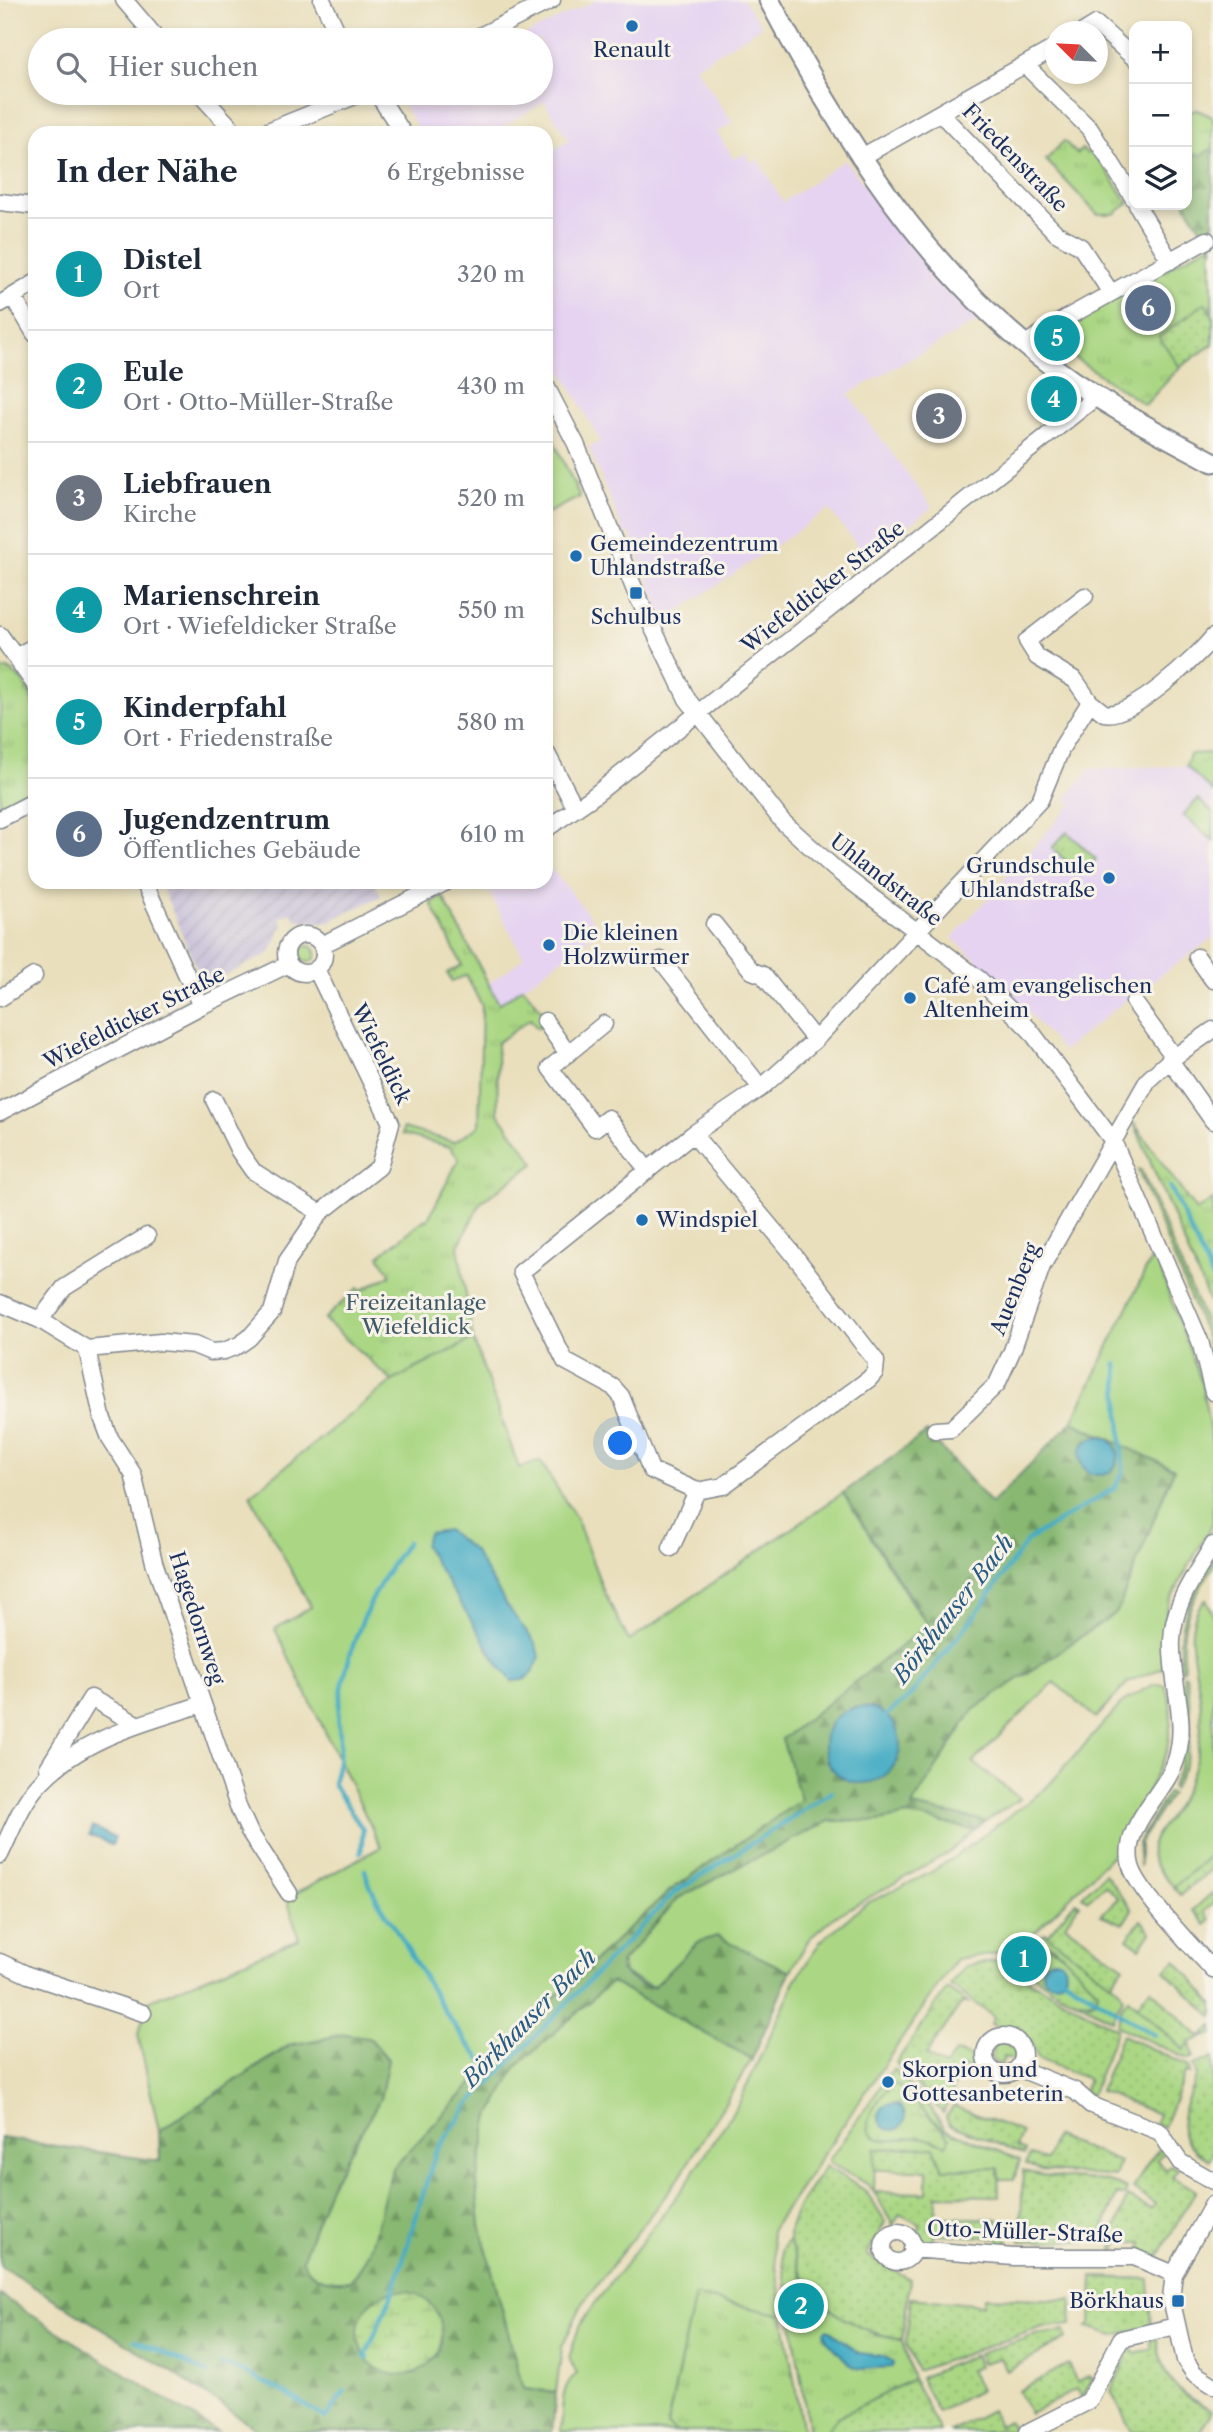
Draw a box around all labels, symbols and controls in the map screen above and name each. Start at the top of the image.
marker: Renault [624,18,640,34]
north arrow [1045,21,1108,84]
map controls [1129,21,1192,210]
button: + [1129,21,1192,84]
search box [28,28,553,105]
place label: Renault [593,37,671,62]
icon: search [52,48,90,86]
text: Hier suchen [108,51,258,83]
button: − [1129,84,1192,147]
street label: Friedenstraße [957,98,1073,217]
button: layers [1129,147,1192,210]
text: In der Nähe [56,153,238,190]
text: 6 Ergebnisse [387,158,525,186]
text: Distel [123,244,202,276]
text: 1 [74,260,84,288]
text: 320 m [457,260,525,288]
text: Ort [123,276,160,304]
pin: 6 [1125,282,1171,334]
pin: 5 [1034,312,1080,364]
text: Eule [123,356,184,388]
text: 2 [72,372,86,400]
text: 430 m [457,372,525,400]
pin: 4 [1031,373,1077,425]
text: Ort · Otto-Müller-Straße [123,388,393,416]
pin: 3 [916,390,962,442]
text: Liebfrauen [123,468,272,500]
text: 3 [73,484,86,512]
text: 520 m [457,484,525,512]
text: Kirche [123,500,197,528]
street label: Wiefeldicker Straße [735,515,909,659]
place label: Gemeindezentrum Uhlandstraße [590,531,779,580]
marker: Gemeindezentrum Uhlandstraße [568,548,584,564]
text: Marienschrein [123,580,320,612]
marker: Schulbus [628,585,644,601]
text: 4 [72,596,86,624]
text: 550 m [458,596,525,624]
place label: Schulbus [591,604,681,629]
text: Ort · Wiefeldicker Straße [123,612,397,640]
text: Kinderpfahl [123,692,287,724]
text: 5 [73,708,85,736]
text: 580 m [457,708,525,736]
text: Ort · Friedenstraße [123,724,333,752]
text: Jugendzentrum [123,804,330,836]
text: 6 [72,820,86,848]
text: 610 m [460,820,525,848]
street label: Uhlandstraße [825,828,947,931]
text: Öffentliches Gebäude [123,836,361,864]
place label: Grundschule Uhlandstraße [960,853,1095,902]
marker: Grundschule Uhlandstraße [1101,870,1117,886]
place label: Die kleinen Holzwürmer [563,920,690,969]
marker: Die kleinen Holzwürmer [541,937,557,953]
street label: Wiefeldicker Straße [38,961,228,1075]
place label: Café am evangelischen Altenheim [923,973,1152,1022]
marker: Café am evangelischen Altenheim [902,990,918,1006]
street label: Wiefeldick [346,999,417,1109]
place label: Windspiel [655,1207,758,1232]
marker: Windspiel [634,1212,650,1228]
street label: Auenberg [984,1238,1045,1340]
park label: Freizeitanlage Wiefeldick [346,1290,487,1339]
your location [603,1426,637,1460]
water label: Börkhauser Bach [885,1529,1020,1690]
street label: Hagedornweg [164,1548,231,1688]
pin: 1 [1001,1933,1047,1985]
water label: Börkhauser Bach [455,1943,602,2094]
place label: Skorpion und Gottesanbeterin [902,2057,1064,2106]
marker: Skorpion und Gottesanbeterin [880,2074,896,2090]
street label: Otto-Müller-Straße [927,2216,1123,2247]
pin: 2 [778,2280,824,2332]
place label: Börkhaus [1069,2288,1164,2313]
marker: Börkhaus [1170,2293,1186,2309]

